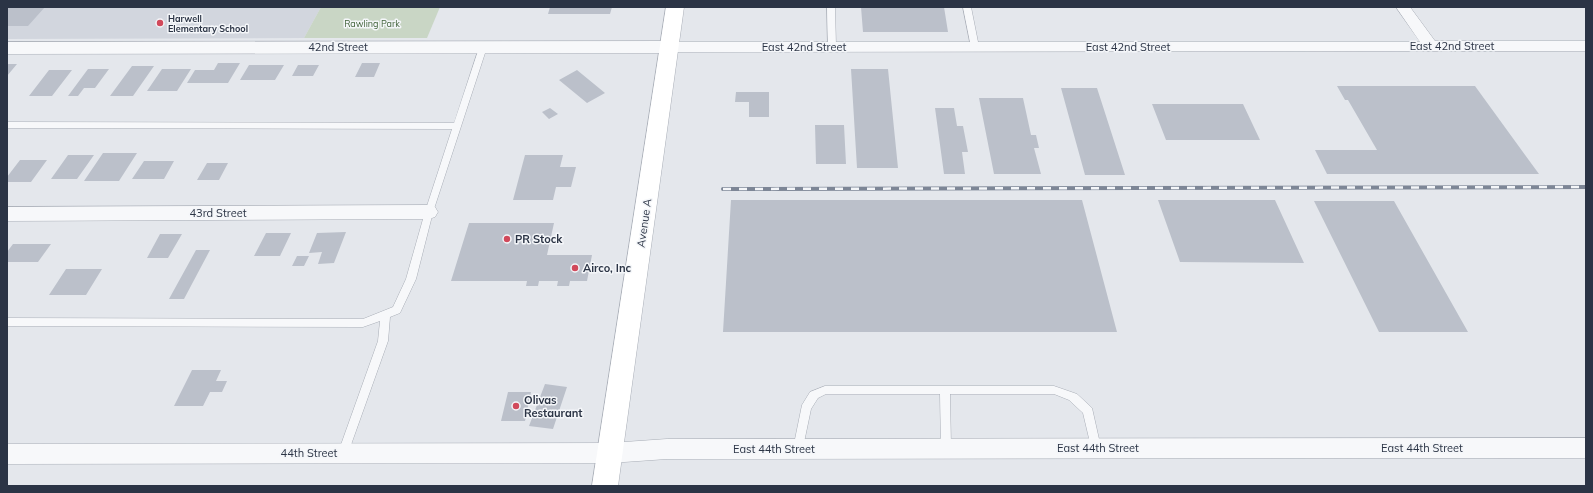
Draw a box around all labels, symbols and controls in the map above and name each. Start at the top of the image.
place label: Harwell Elementary School [168,13,248,35]
marker: Harwell Elementary School [155,18,165,28]
park label: Rawling Park [344,18,400,29]
street label: East 42nd Street [1410,39,1494,53]
street label: 42nd Street [308,40,368,54]
street label: East 42nd Street [762,40,846,54]
street label: East 42nd Street [1086,40,1170,54]
street label: Avenue A [634,198,654,248]
street label: 43rd Street [189,206,247,220]
place label: PR Stock [515,232,563,246]
marker: PR Stock [502,234,512,244]
place label: Airco, Inc [583,261,632,275]
marker: Airco, Inc [570,263,580,273]
place label: Olivas Restaurant [524,393,583,420]
marker: Olivas Restaurant [511,401,521,411]
street label: East 44th Street [1057,441,1139,455]
street label: East 44th Street [1381,441,1463,455]
street label: East 44th Street [733,442,815,456]
street label: 44th Street [281,446,338,460]

